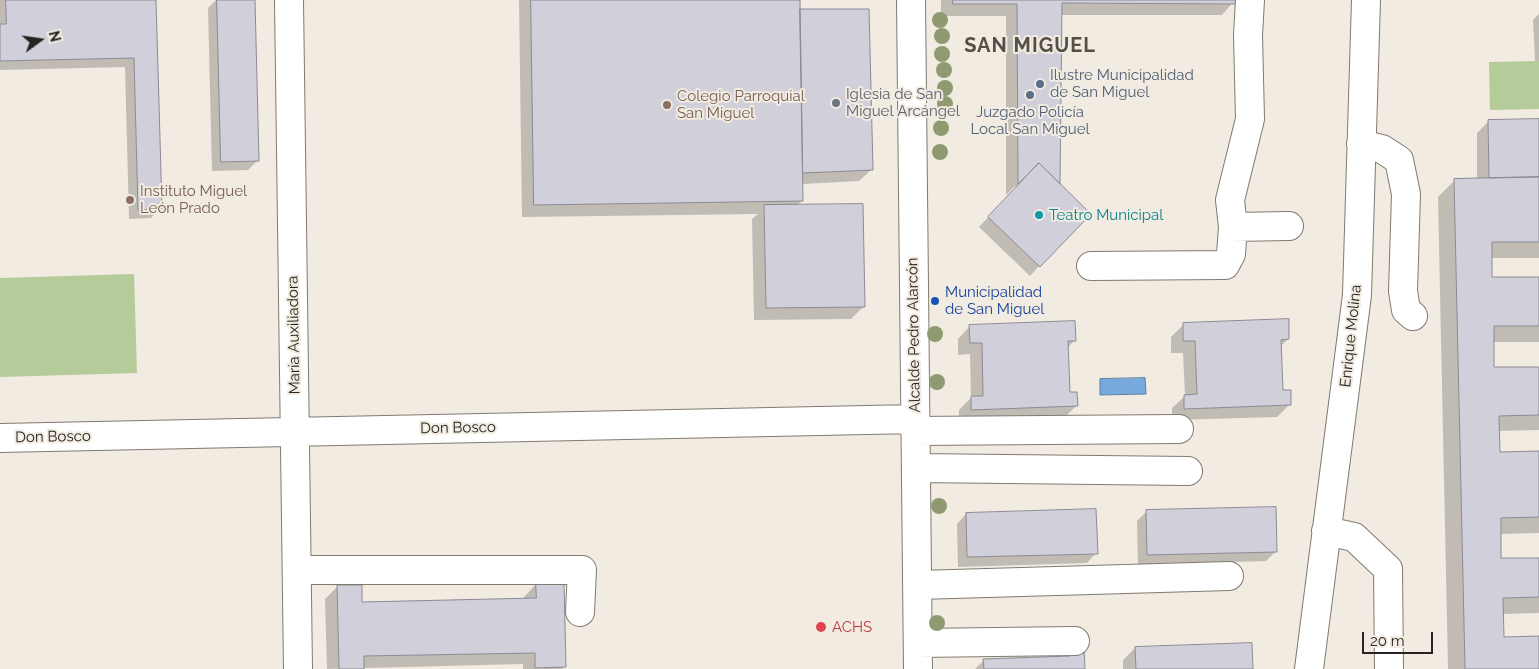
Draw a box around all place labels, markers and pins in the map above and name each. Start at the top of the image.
place label: Ilustre Municipalidad de San Miguel [1050,66,1194,101]
marker: Ilustre Municipalidad de San Miguel [1034,78,1046,90]
place label: Iglesia de San Miguel Arcángel [846,85,960,120]
place label: Colegio Parroquial San Miguel [677,87,805,122]
marker: Juzgado Policía Local San Miguel [1024,89,1036,101]
marker: Iglesia de San Miguel Arcángel [830,97,842,109]
marker: Colegio Parroquial San Miguel [661,99,673,111]
place label: Juzgado Policía Local San Miguel [970,103,1090,138]
place label: Instituto Miguel León Prado [140,182,247,217]
marker: Instituto Miguel León Prado [124,194,136,206]
place label: Teatro Municipal [1049,206,1163,224]
marker: Teatro Municipal [1033,209,1045,221]
place label: Municipalidad de San Miguel [945,283,1044,318]
marker: Municipalidad de San Miguel [929,295,941,307]
place label: ACHS [832,618,872,636]
marker: ACHS [814,620,828,634]

